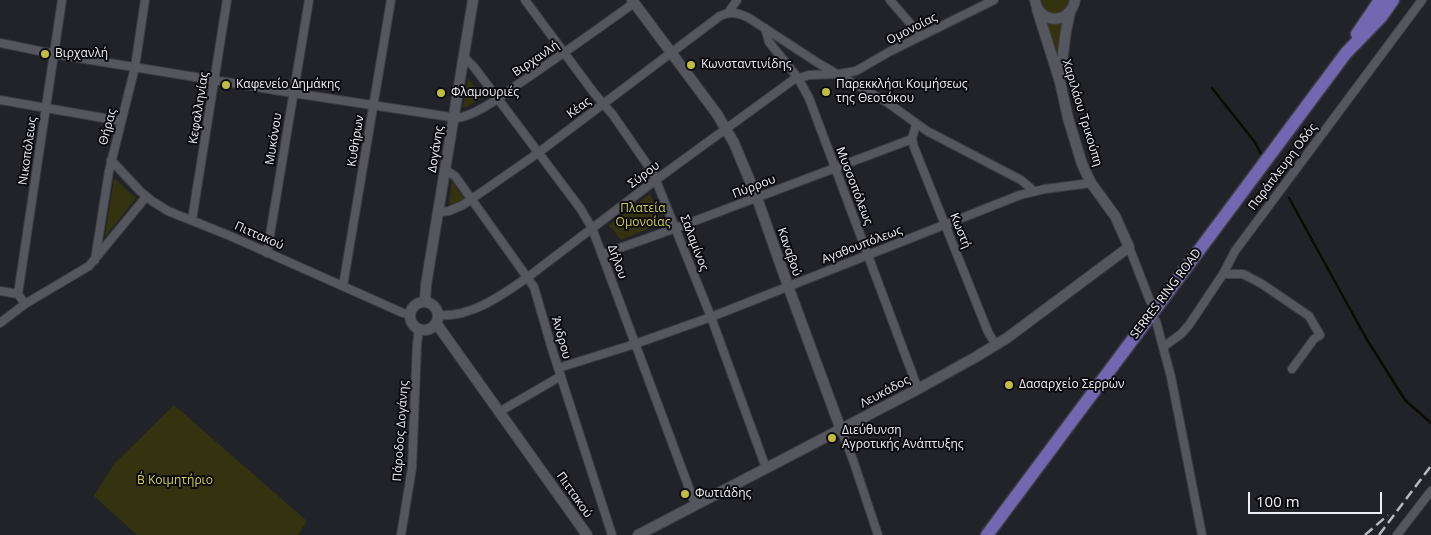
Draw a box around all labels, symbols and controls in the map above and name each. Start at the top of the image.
street label: Ομονοίας [884,10,940,48]
street label: Βιρχανλή [510,38,562,80]
place label: Βιρχανλή [55,47,108,61]
marker: Βιρχανλή [39,48,51,60]
place label: Κωνσταντινίδης [701,58,792,72]
street label: Χαριλάου Τρικούπη [1059,58,1105,168]
marker: Κωνσταντινίδης [685,59,697,71]
street label: Κεφαλληνίας [186,71,212,145]
place label: Καφενείο Δημάκης [236,78,340,92]
place label: Παρεκκλήσι Κοιμήσεως της Θεοτόκου [836,78,967,106]
marker: Καφενείο Δημάκης [220,79,232,91]
place label: Φλαμουριές [451,86,519,100]
marker: Παρεκκλήσι Κοιμήσεως της Θεοτόκου [820,86,832,98]
marker: Φλαμουριές [435,87,447,99]
street label: Κέας [564,94,594,122]
street label: Θήρας [96,107,120,147]
street label: Μυκόνου [263,112,285,166]
street label: Κυθήρων [345,114,367,168]
street label: Νικοπόλεως [16,116,40,186]
street label: Παράπλευρη Οδός [1246,121,1320,213]
street label: Δογάνης [425,125,447,173]
street label: Μυσσοπόλεως [833,145,875,227]
street label: Σύρου [625,158,663,192]
street label: Πύρρου [730,172,778,202]
park label: Πλατεία Ομονοίας [616,202,670,230]
street label: Κωστή [946,211,974,251]
street label: Σαλαμίνος [677,213,711,273]
street label: Πιττακού [232,219,286,253]
street label: Αγαθουπόλεως [820,223,904,267]
street label: Καναβού [774,226,804,278]
street label: Δήλου [604,243,630,281]
street label: SERRES RING ROAD [1127,246,1205,342]
street label: Άνδρου [548,315,574,361]
street label: Λευκάδος [858,373,912,411]
place label: Δασαρχείο Σερρών [1019,378,1125,392]
marker: Δασαρχείο Σερρών [1003,379,1015,391]
street label: Πάροδος Δογάνης [390,380,412,482]
place label: Διεύθυνση Αγροτικής Ανάπτυξης [842,424,964,452]
marker: Διεύθυνση Αγροτικής Ανάπτυξης [826,432,838,444]
street label: Πιττακού [553,469,595,521]
park label: Β΄ Κοιμητήριο [137,474,213,488]
scale bar [1251,482,1385,514]
place label: Φωτιάδης [695,487,751,501]
marker: Φωτιάδης [679,488,691,500]
text: 100 m [1256,491,1300,511]

